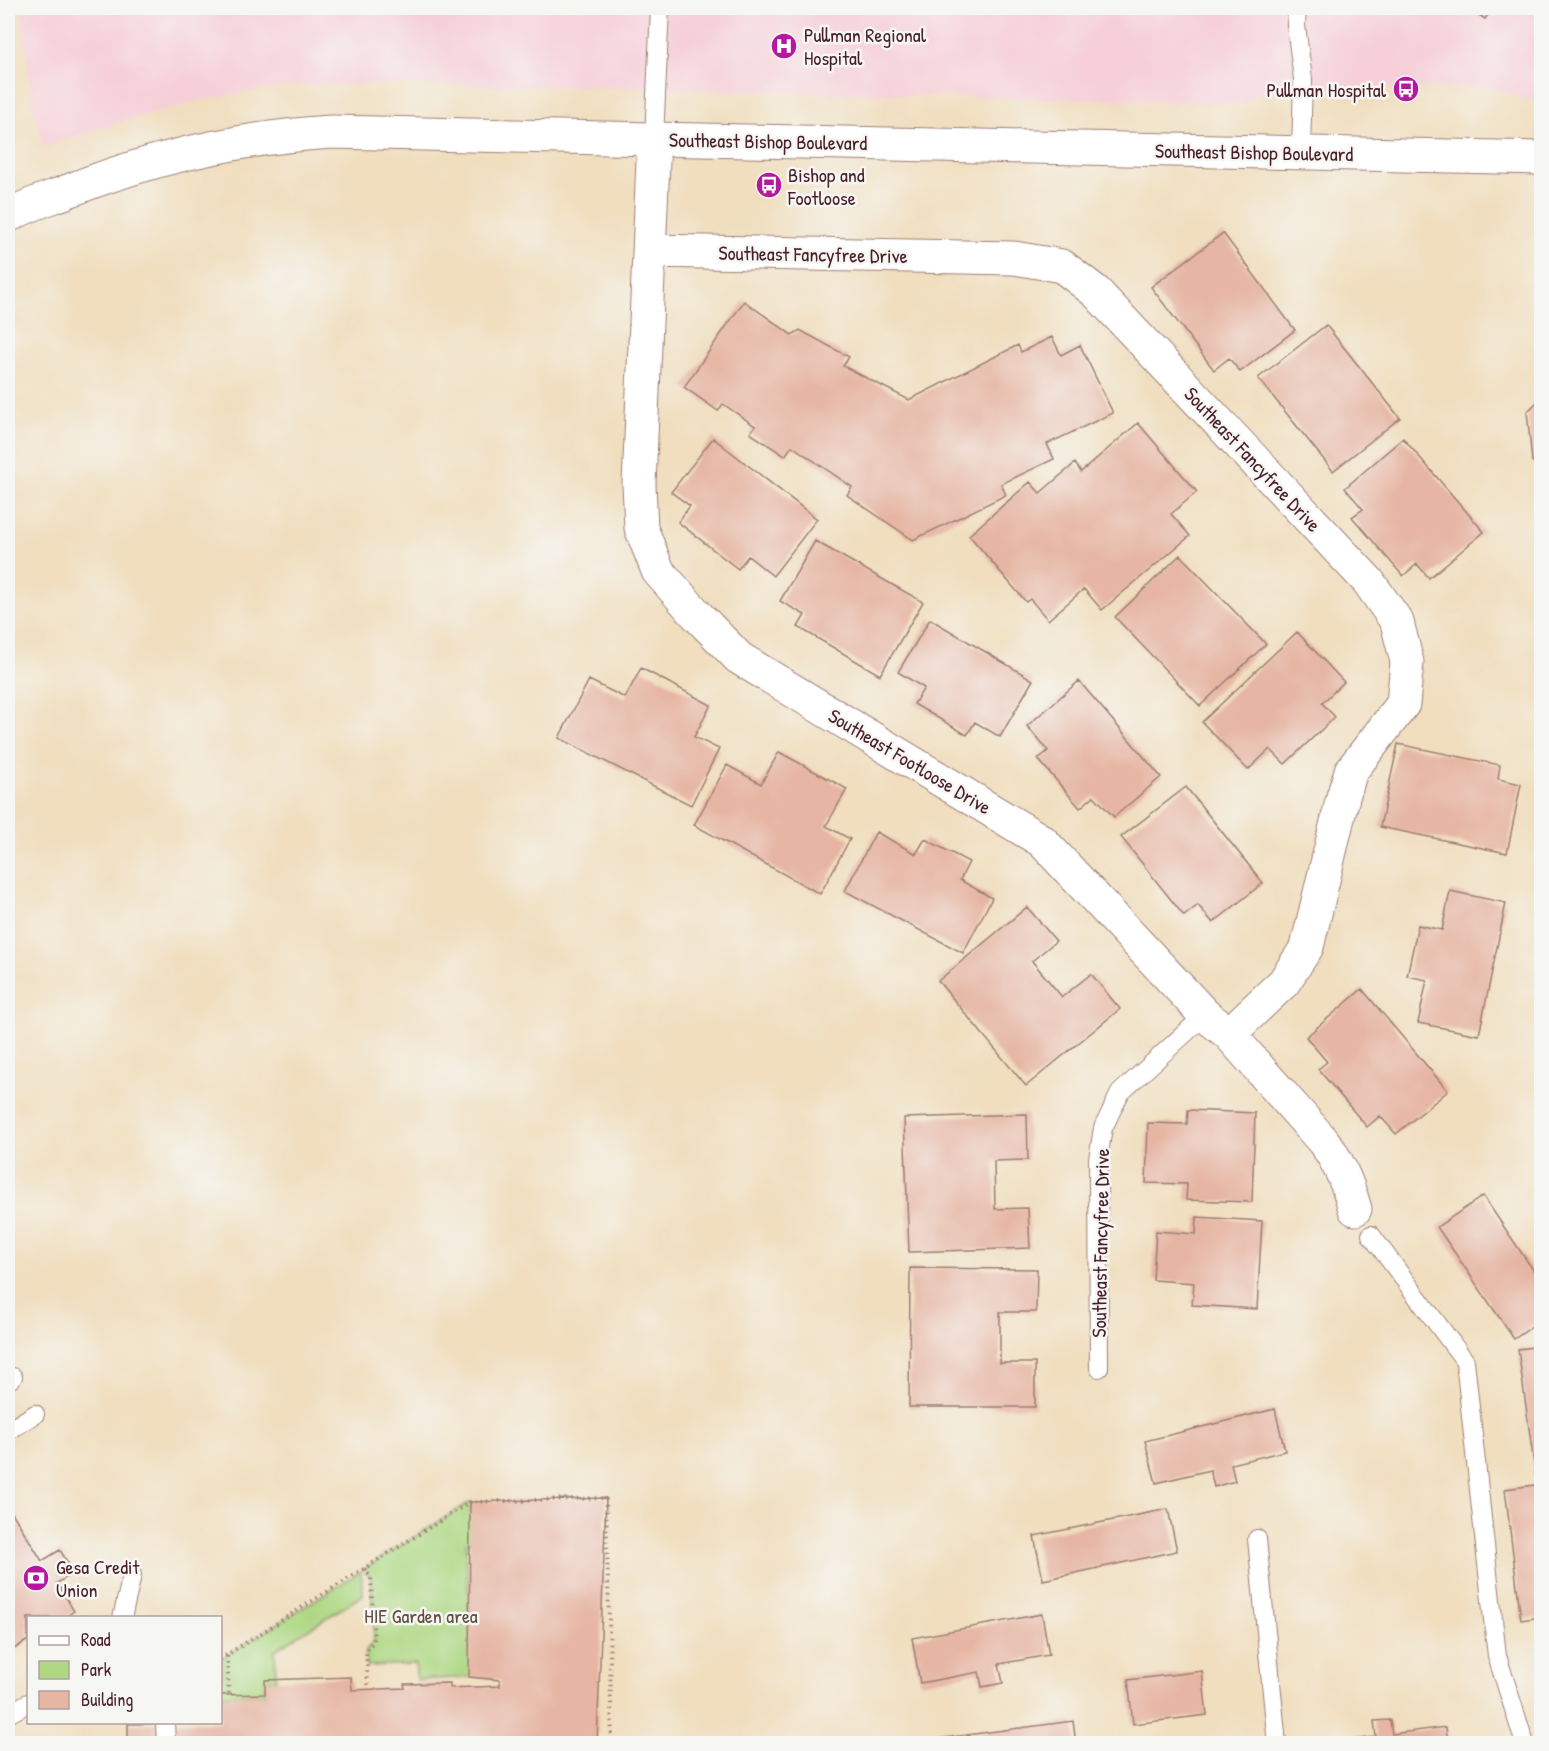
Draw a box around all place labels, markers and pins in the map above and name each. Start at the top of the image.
place label: Pullman Regional Hospital [804,21,927,71]
hospital icon: Pullman Regional Hospital [769,31,799,61]
bus stop icon: Pullman Hospital [1391,74,1421,104]
place label: Pullman Hospital [1266,76,1387,103]
place label: Bishop and Footloose [787,161,865,211]
bus stop icon: Bishop and Footloose [754,170,784,200]
place label: Gesa Credit Union [56,1553,141,1603]
bank icon: Gesa Credit Union [21,1563,51,1593]

